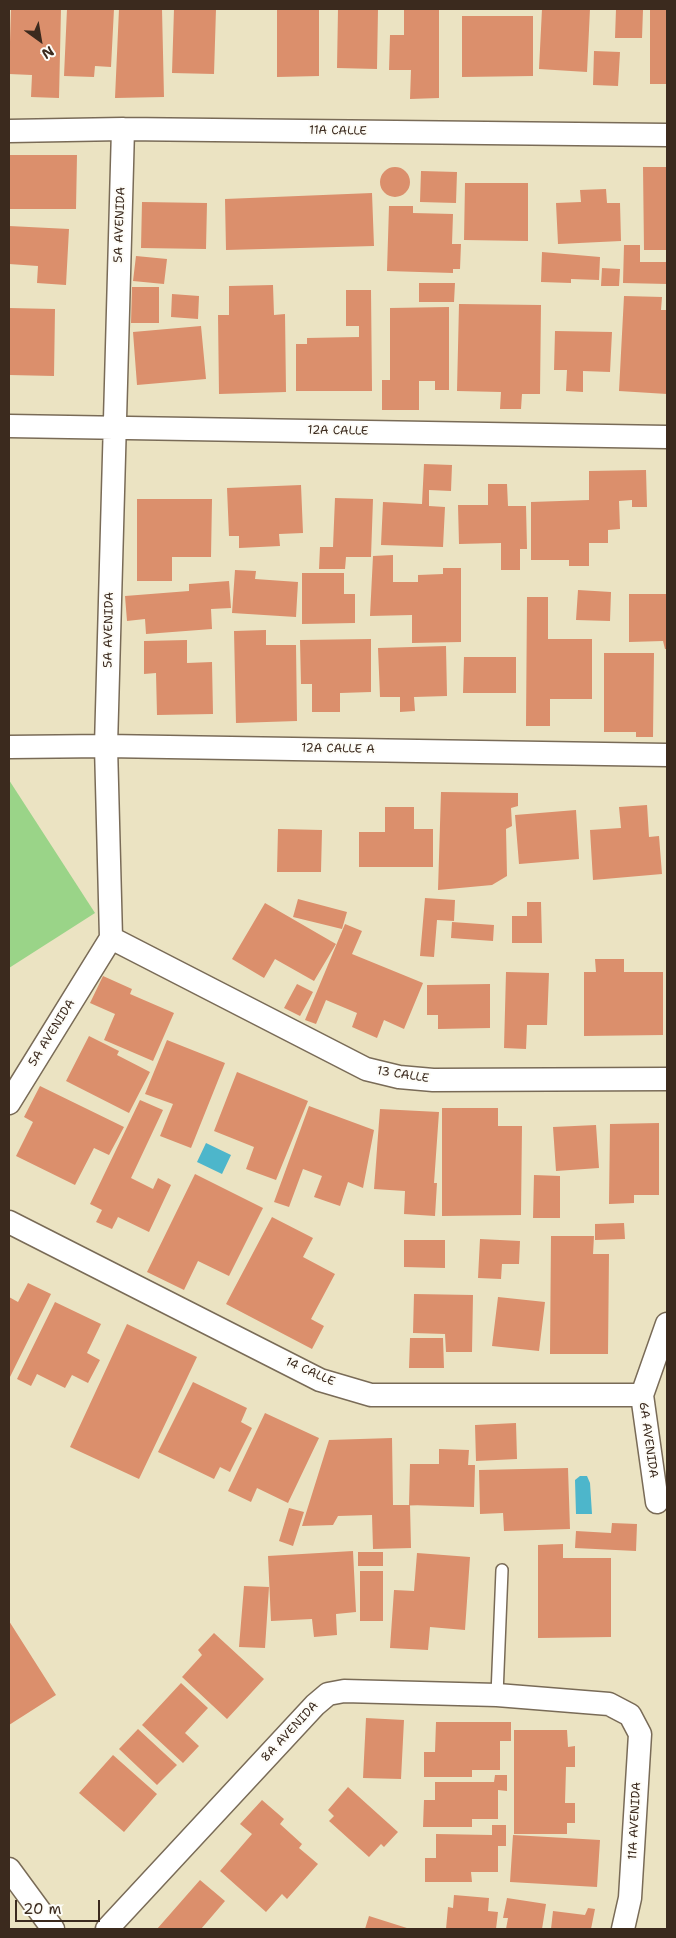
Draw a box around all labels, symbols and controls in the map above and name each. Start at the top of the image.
north arrow [15,15,65,65]
text: N [38,42,57,63]
street label: 11A CALLE [309,123,367,139]
street label: 5A AVENIDA [111,187,129,263]
street label: 12A CALLE [308,423,368,439]
street label: 5A AVENIDA [101,592,117,668]
street label: 12A CALLE A [301,741,375,757]
street label: 5A AVENIDA [26,997,78,1069]
street label: 13 CALLE [376,1064,430,1086]
street label: 14 CALLE [283,1355,337,1389]
street label: 6A AVENIDA [636,1401,660,1479]
street label: 8A AVENIDA [258,1699,322,1765]
street label: 11A AVENIDA [626,1782,644,1860]
scale bar [18,1890,102,1922]
text: 20 m [23,1899,62,1919]

